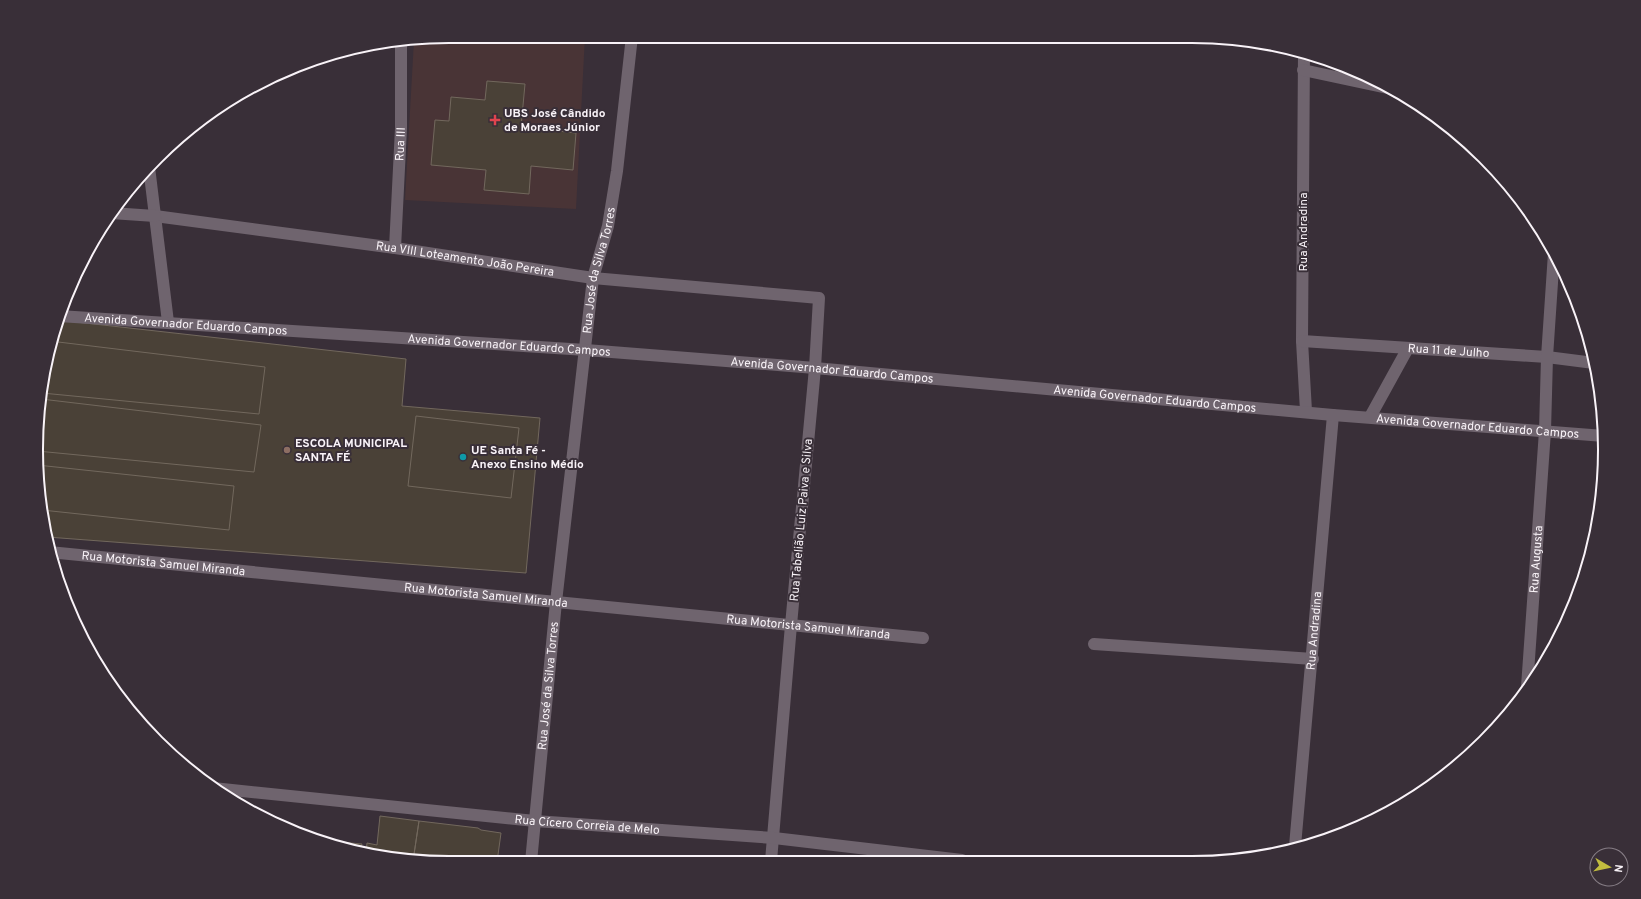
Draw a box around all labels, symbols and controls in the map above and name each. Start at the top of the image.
place label: UBS José Cândido de Moraes Júnior [504,106,606,136]
marker: UBS José Cândido de Moraes Júnior [489,114,501,126]
street label: Rua III [392,127,410,162]
street label: Rua Andradina [1296,193,1312,271]
street label: Rua José da Silva Torres [580,206,620,335]
street label: Rua VIII Loteamento João Pereira [375,239,555,281]
street label: Avenida Governador Eduardo Campos [84,311,288,340]
street label: Avenida Governador Eduardo Campos [407,331,611,361]
street label: Rua 11 de Julho [1407,341,1490,362]
street label: Avenida Governador Eduardo Campos [730,354,934,388]
street label: Avenida Governador Eduardo Campos [1053,383,1257,417]
street label: Avenida Governador Eduardo Campos [1375,411,1580,443]
place label: ESCOLA MUNICIPAL SANTA FÉ [295,436,407,466]
street label: Rua Tabelião Luiz Paiva e Silva [787,438,817,602]
place label: UE Santa Fé - Anexo Ensino Médio [471,443,584,473]
marker: ESCOLA MUNICIPAL SANTA FÉ [282,445,292,455]
marker: UE Santa Fé - Anexo Ensino Médio [458,452,468,462]
street label: Rua Augusta [1527,525,1547,594]
street label: Rua Motorista Samuel Miranda [81,548,246,580]
street label: Rua Motorista Samuel Miranda [403,580,568,612]
street label: Rua Andradina [1304,591,1326,671]
street label: Rua Motorista Samuel Miranda [726,612,891,644]
street label: Rua José da Silva Torres [535,621,563,751]
street label: Rua Cícero Correia de Melo [514,812,660,839]
north arrow [1589,847,1629,887]
text: N [1610,863,1625,873]

